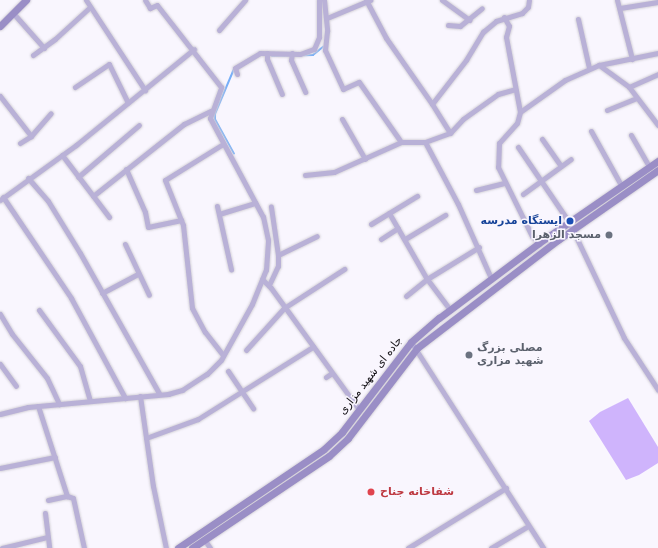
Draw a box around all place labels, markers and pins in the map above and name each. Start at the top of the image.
place label: ایستگاه مدرسه [481,214,562,228]
marker: ایستگاه مدرسه [565,216,575,226]
place label: مسجد الزهرا [532,228,601,242]
marker: مسجد الزهرا [604,230,614,240]
place label: مصلی بزرگ شهید مزاری [477,342,544,368]
marker: مصلی بزرگ شهید مزاری [464,350,474,360]
place label: شفاخانه جناح [380,485,454,499]
marker: شفاخانه جناح [365,486,377,498]

